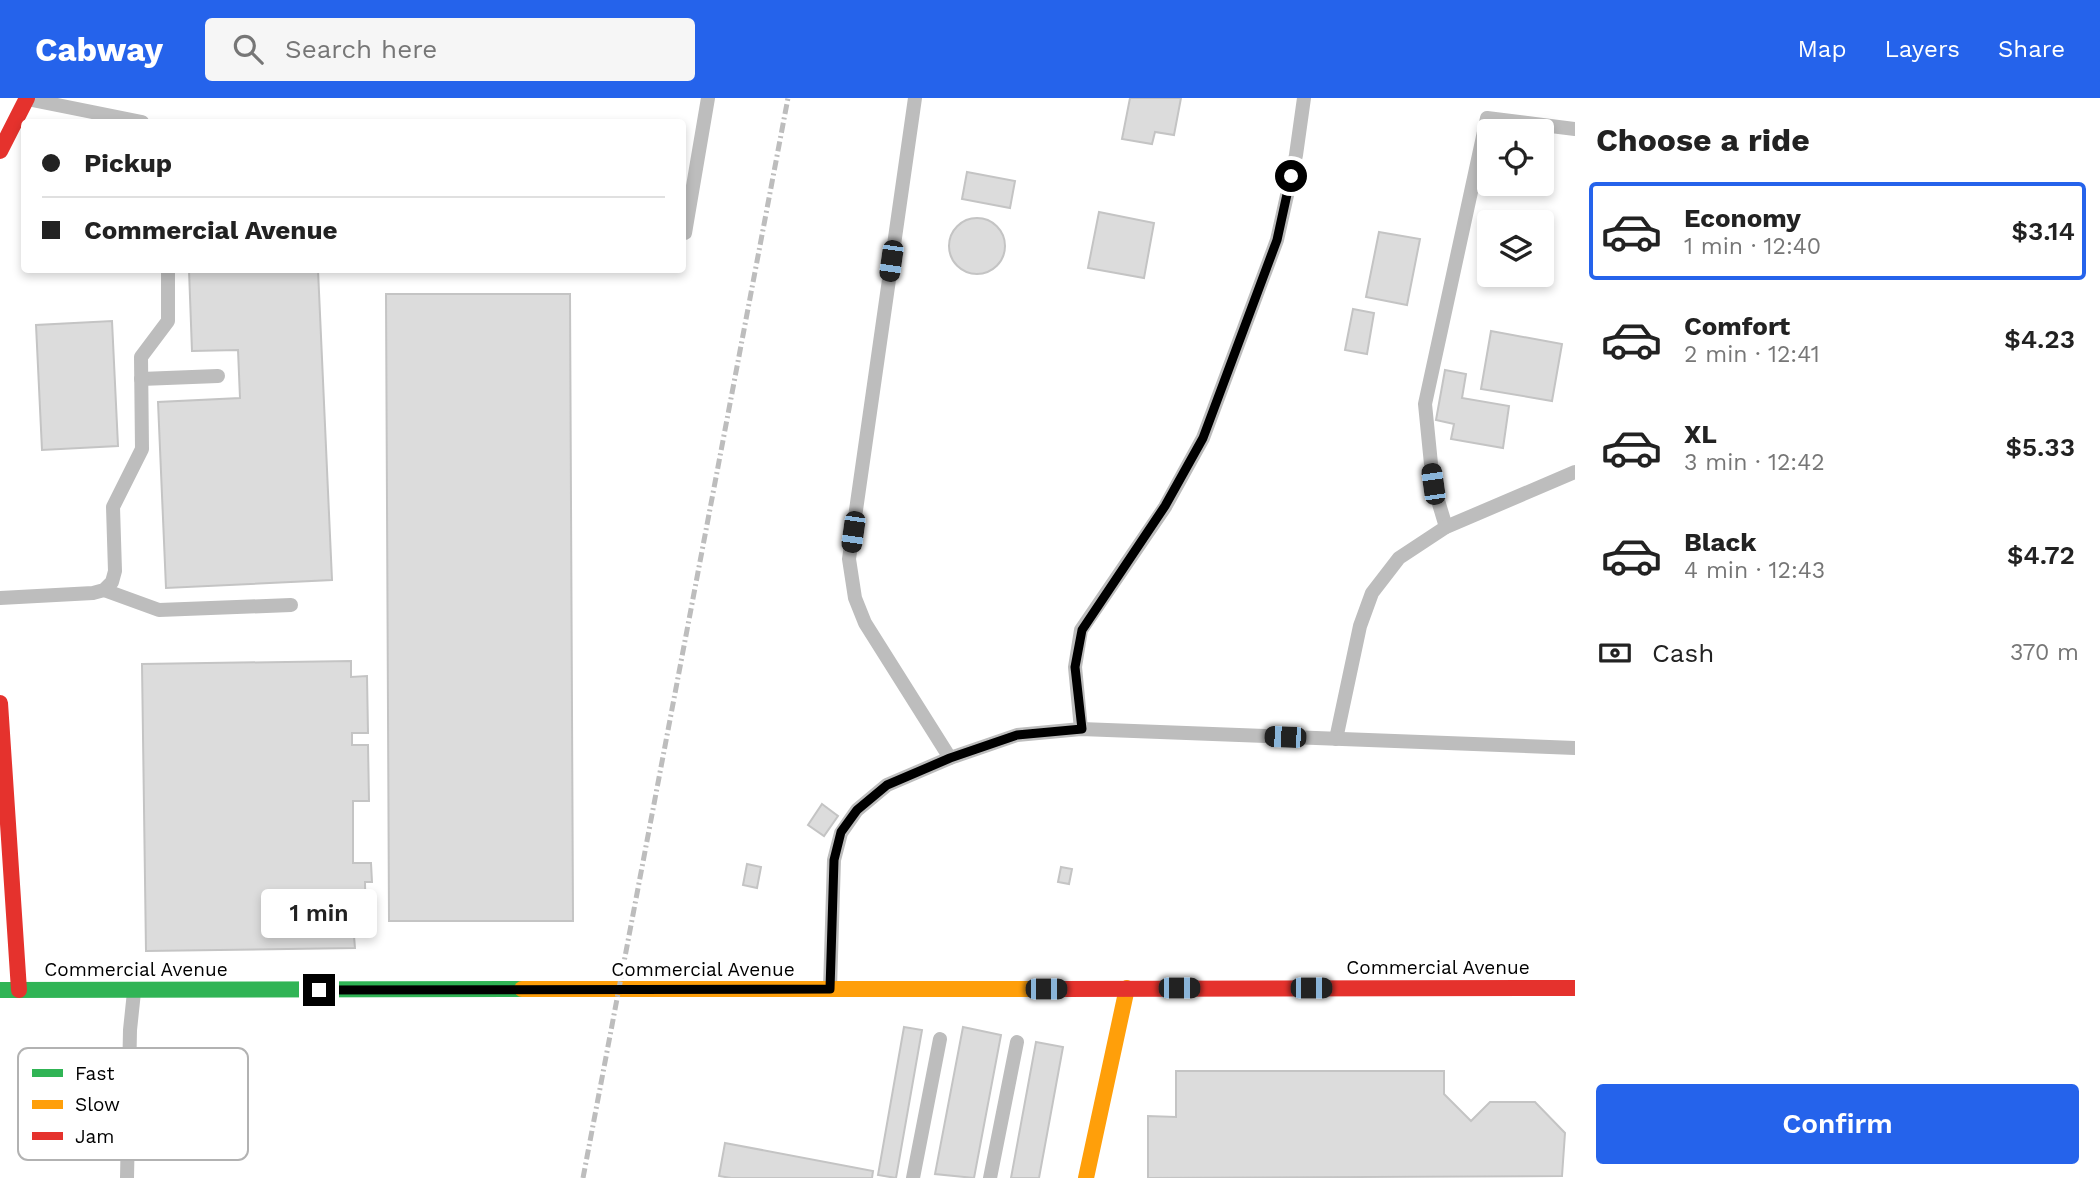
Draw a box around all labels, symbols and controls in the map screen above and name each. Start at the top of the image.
search box [205,18,695,81]
text: Cabway [35,30,163,69]
icon: search [229,30,267,68]
text: Search here [285,34,437,64]
text: Map [1798,35,1846,63]
text: Layers [1884,35,1960,63]
text: Share [1998,35,2065,63]
map controls [1477,119,1554,287]
button: locate [1477,119,1554,196]
text: Choose a ride [1596,121,1810,159]
text: Pickup [84,148,172,178]
route start [1275,160,1307,192]
icon: car [1600,200,1663,263]
text: Economy [1684,203,1801,233]
button: layers [1477,210,1554,287]
text: Commercial Avenue [84,215,338,245]
text: $3.14 [2011,216,2075,246]
text: 1 min · 12:40 [1684,233,1821,260]
car [878,239,905,283]
icon: car [1600,308,1663,371]
text: Comfort [1684,311,1790,341]
text: $4.23 [2004,324,2075,354]
text: 2 min · 12:41 [1684,341,1820,368]
icon: car [1600,416,1663,479]
text: XL [1684,419,1717,449]
text: $5.33 [2005,432,2075,462]
text: 3 min · 12:42 [1684,449,1825,476]
car [1420,462,1447,506]
car [840,510,867,554]
icon: car [1600,524,1663,587]
text: Black [1684,527,1756,557]
text: $4.72 [2007,540,2075,570]
text: 4 min · 12:43 [1684,557,1825,584]
icon: cash [1596,634,1634,672]
text: Cash [1652,638,1714,668]
text: 370 m [2010,639,2079,666]
car [1264,726,1307,748]
callout: 1 min [261,888,377,938]
text: 1 min [289,900,349,927]
street label: Commercial Avenue [1346,956,1530,979]
street label: Commercial Avenue [44,958,228,981]
street label: Commercial Avenue [611,958,795,981]
route end [303,974,335,1006]
car [1159,978,1201,999]
car [1291,978,1333,999]
car [1026,979,1068,1000]
legend [18,1048,248,1160]
text: Fast [75,1062,114,1085]
button: Confirm [1596,1084,2079,1164]
text: Slow [75,1093,120,1116]
text: Jam [75,1125,114,1148]

